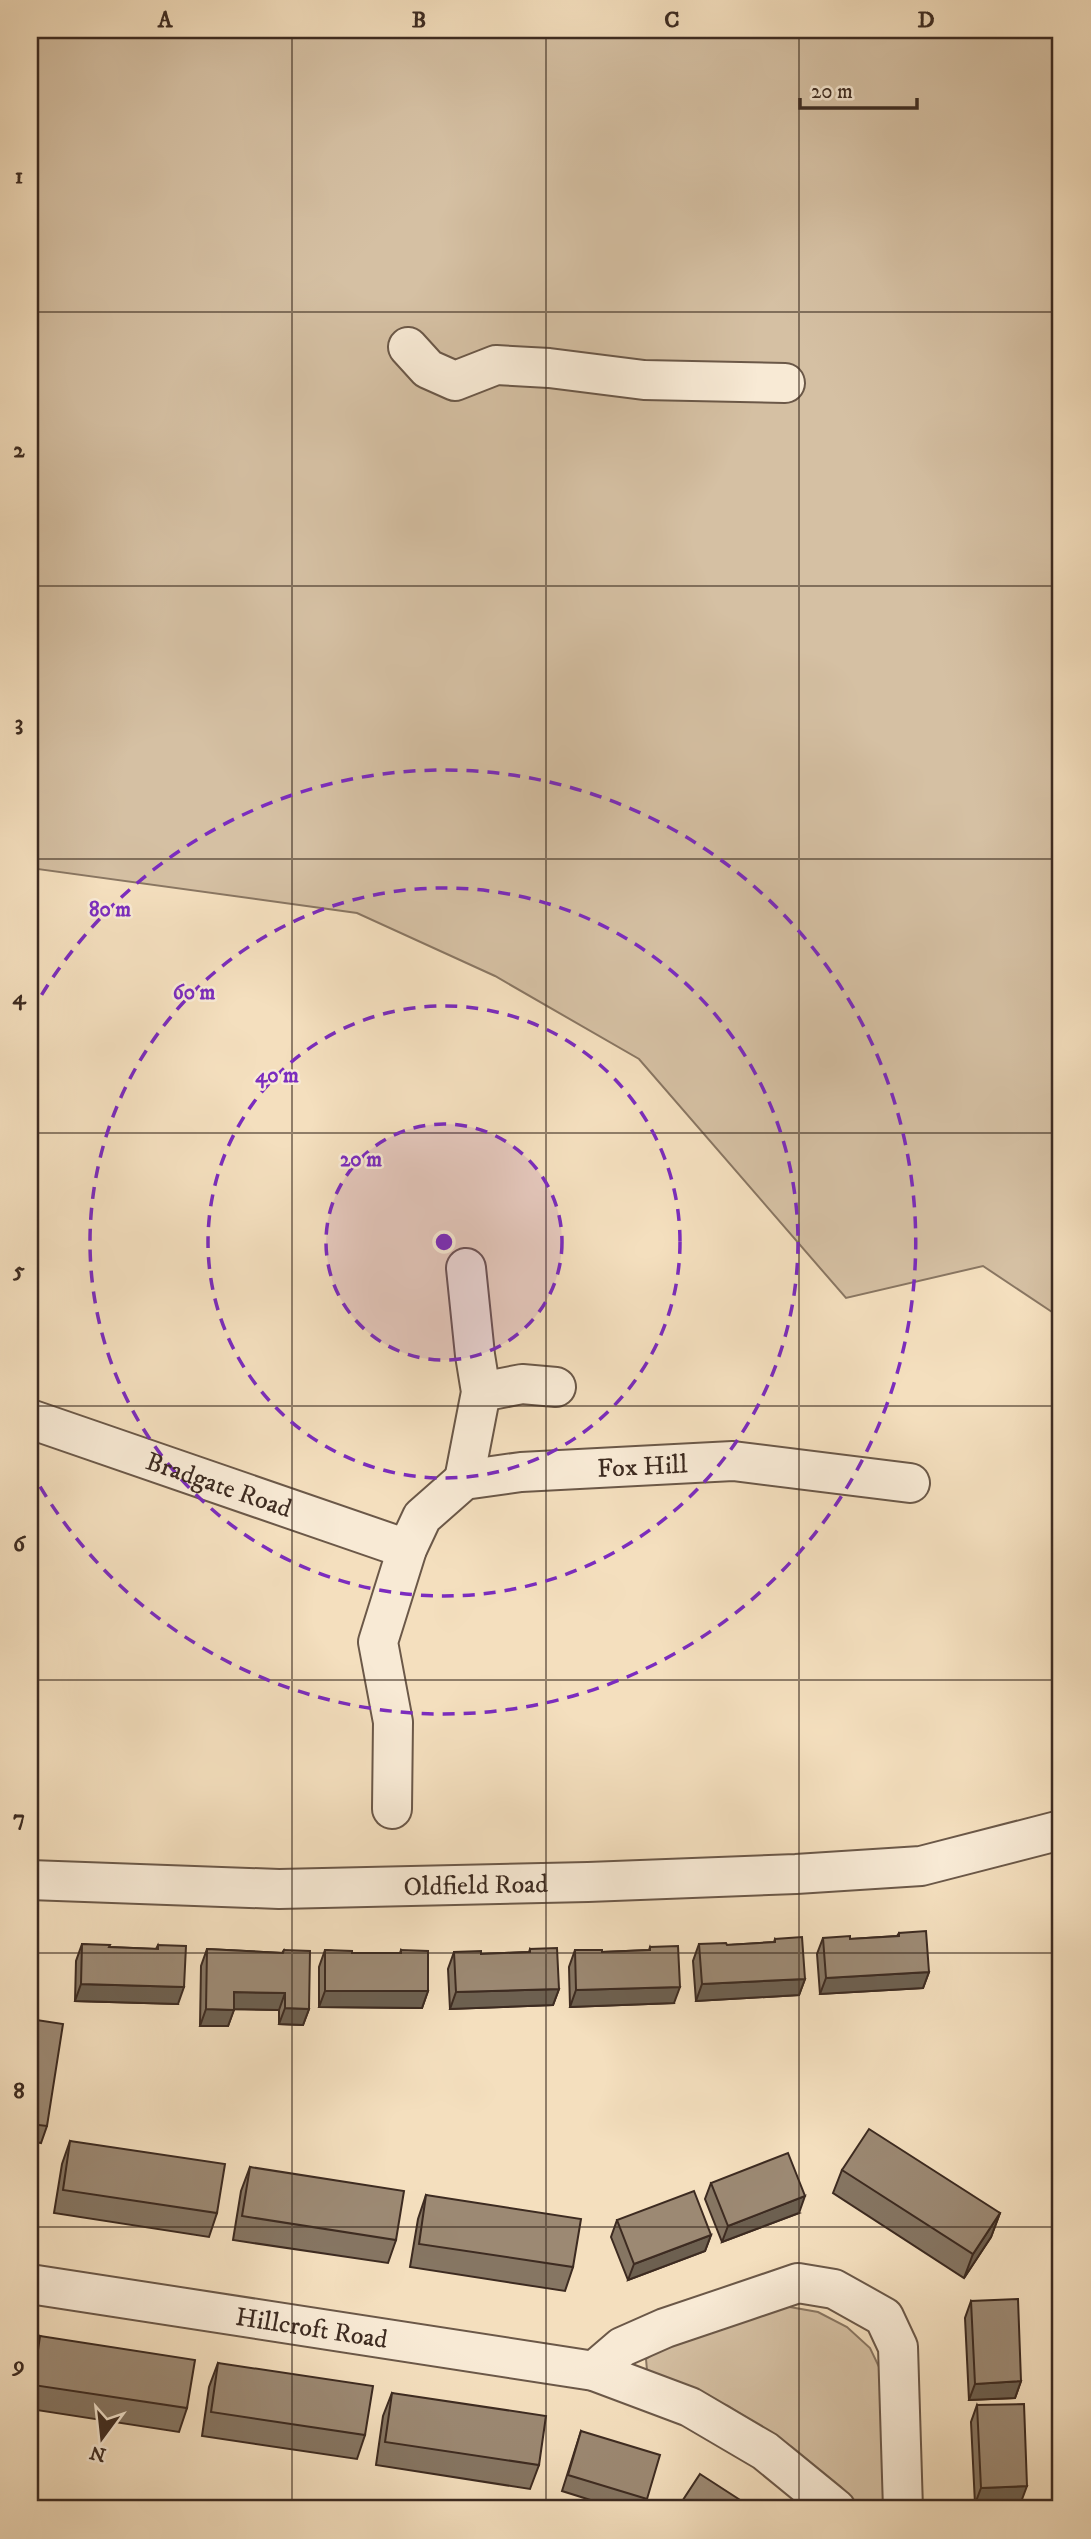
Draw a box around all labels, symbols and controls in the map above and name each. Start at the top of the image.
text: A [157,6,174,35]
text: B [412,6,426,35]
text: C [664,6,680,35]
text: D [917,6,935,35]
scale bar [800,66,918,110]
text: 20 m [811,79,853,105]
text: 1 [15,162,23,191]
text: 2 [13,436,25,465]
text: 3 [15,709,23,738]
text: 80 m [89,897,131,923]
text: 60 m [173,980,215,1006]
text: 4 [12,983,27,1012]
text: 40 m [255,1063,299,1089]
text: 20 m [340,1147,382,1173]
centre of rings [432,1230,456,1254]
text: 5 [12,1256,25,1285]
street label: Bradgate Road [141,1445,296,1526]
street label: Fox Hill [596,1448,688,1486]
text: 6 [13,1530,27,1559]
text: 7 [13,1804,25,1833]
street label: Oldfield Road [403,1868,549,1904]
text: 8 [13,2077,25,2106]
street label: Hillcroft Road [233,2301,390,2357]
text: 9 [11,2351,25,2380]
north arrow [66,2402,136,2472]
text: N [87,2440,109,2466]

